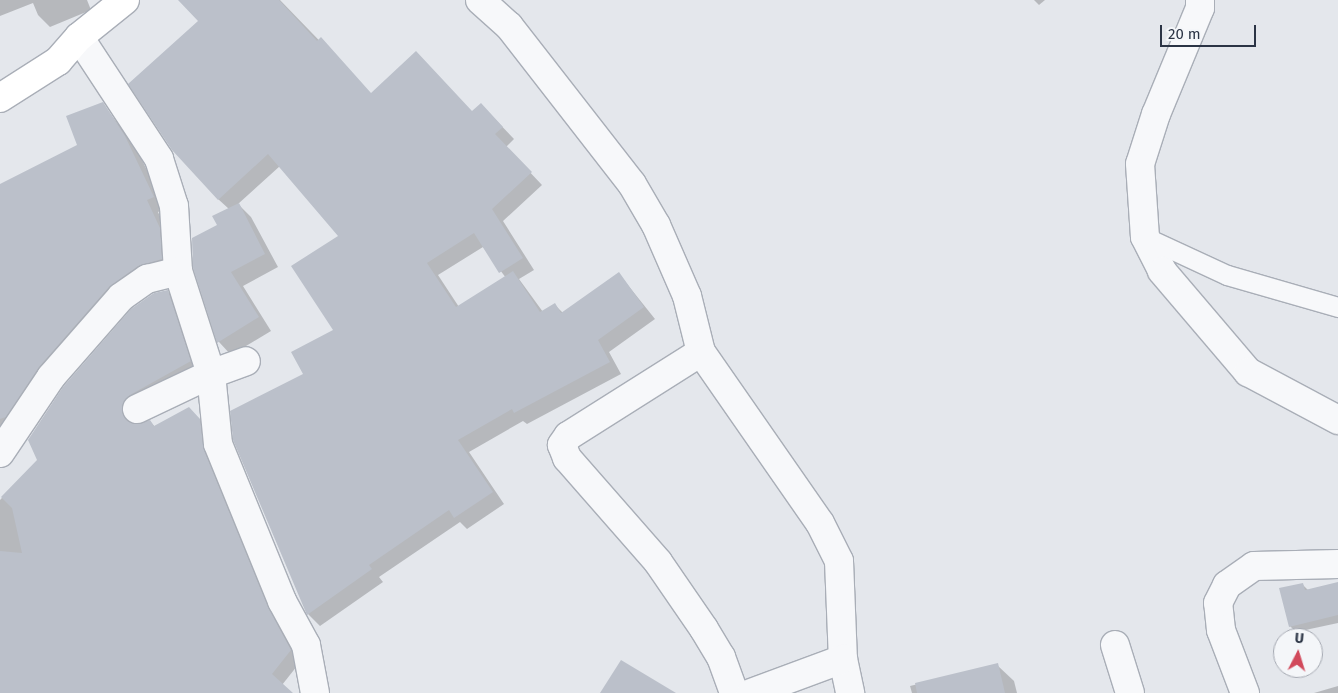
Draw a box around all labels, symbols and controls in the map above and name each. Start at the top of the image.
scale bar [1163,15,1259,47]
text: 20 m [1168,25,1201,43]
north arrow [1273,628,1323,678]
text: U [1294,630,1305,647]

